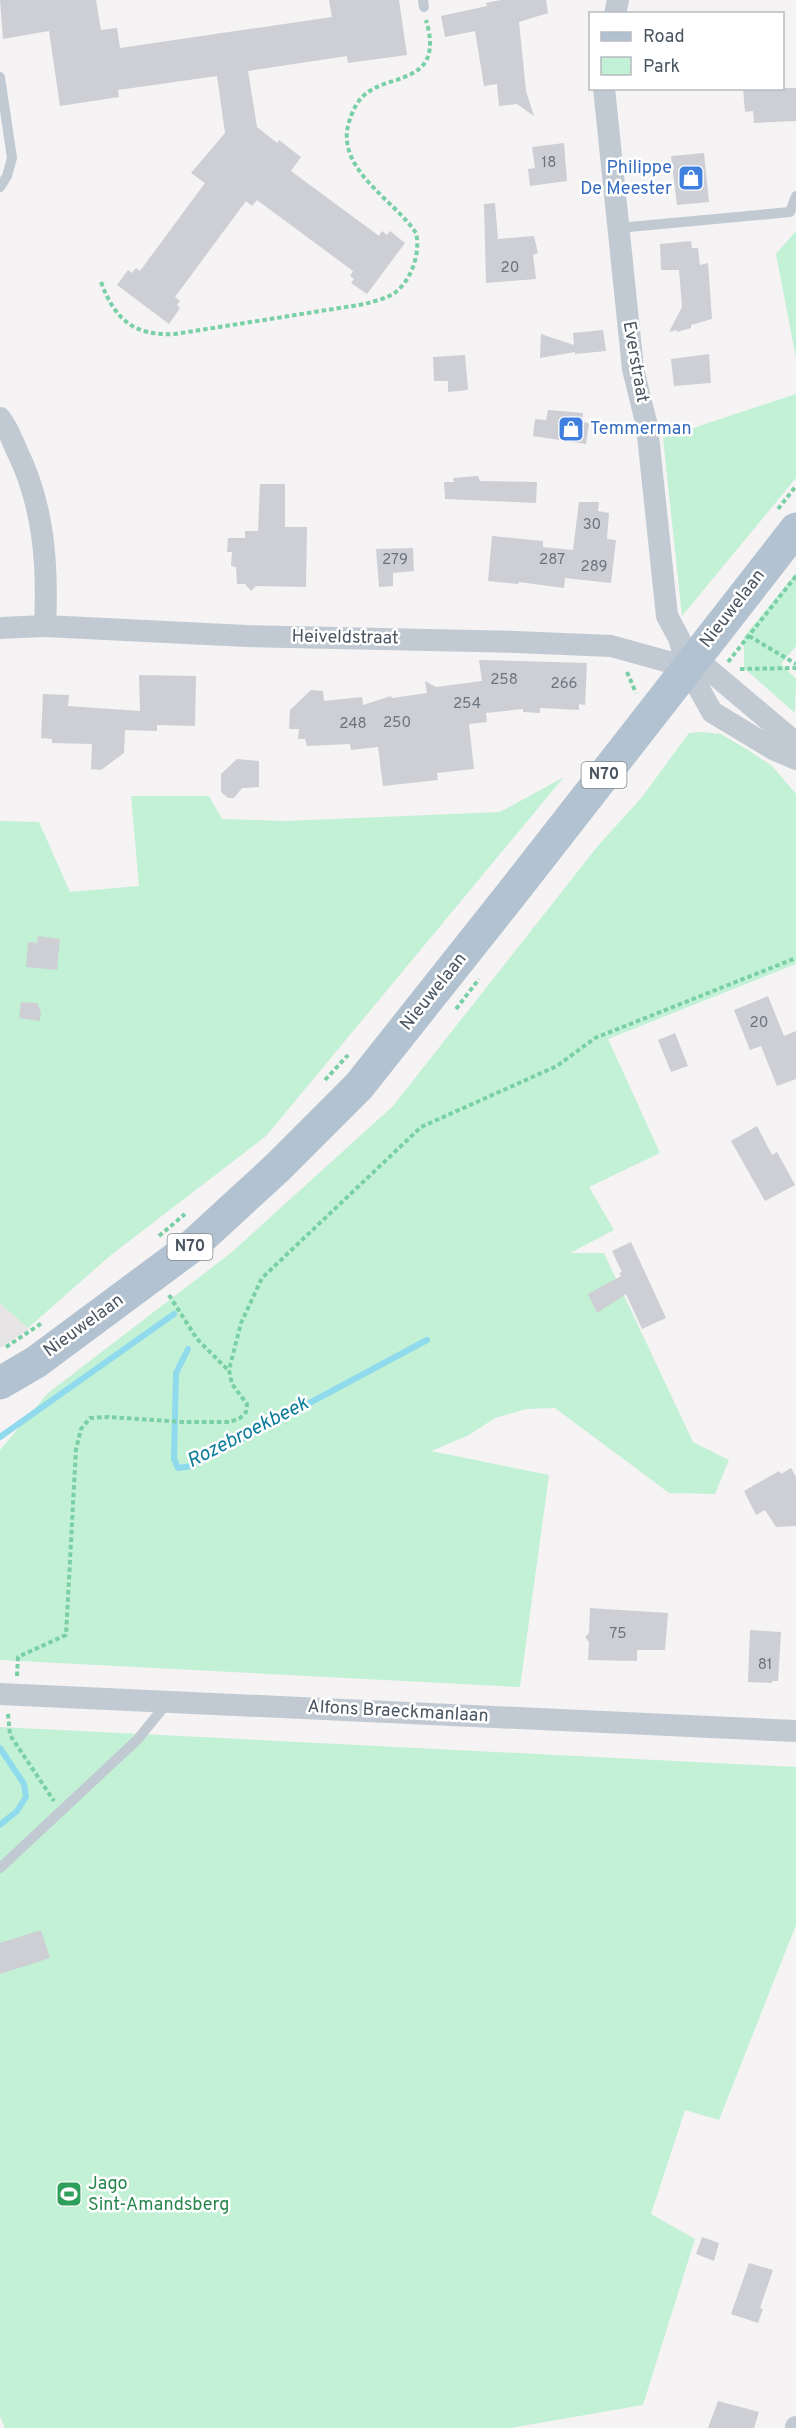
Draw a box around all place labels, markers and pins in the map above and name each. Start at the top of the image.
place label: Philippe De Meester [580,157,672,201]
shop icon: Philippe De Meester [676,163,706,193]
shop icon: Temmerman [556,414,586,444]
place label: Temmerman [590,418,692,441]
place label: Jago Sint-Amandsberg [88,2173,229,2217]
sports icon: Jago Sint-Amandsberg [54,2179,84,2209]

